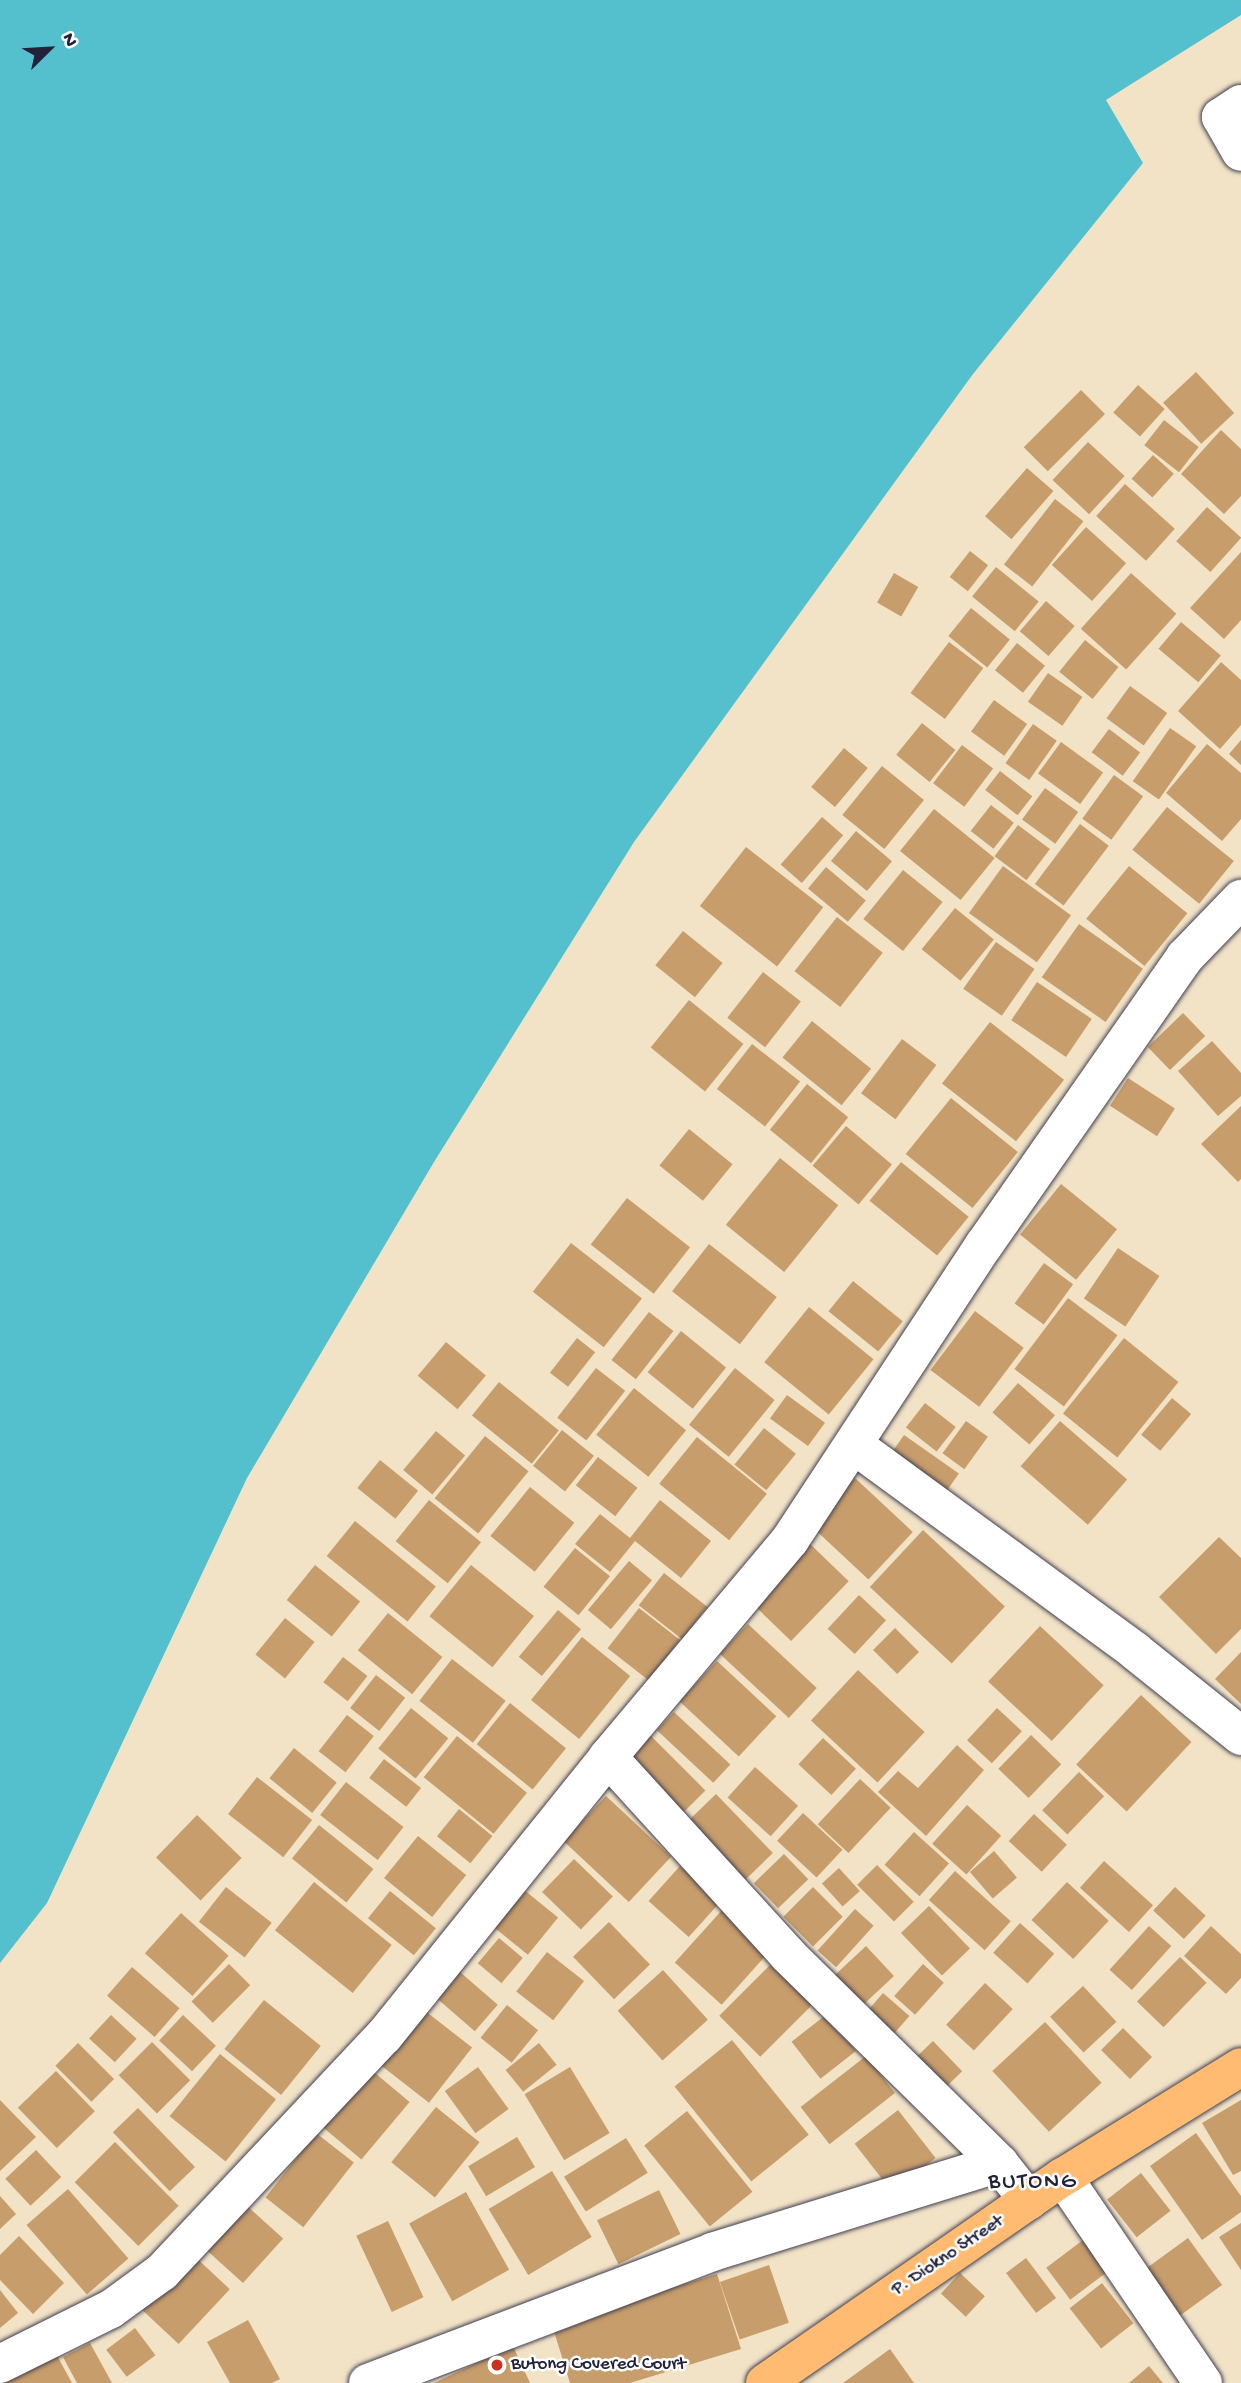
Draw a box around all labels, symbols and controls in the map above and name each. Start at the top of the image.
north arrow [14,14,84,84]
text: N [56,30,82,51]
district label: BUTONG [989,2169,1077,2197]
street label: P. Diokno Street [888,2210,1008,2302]
place label: Butong Covered Court [511,2354,686,2376]
marker: Butong Covered Court [489,2357,505,2373]

